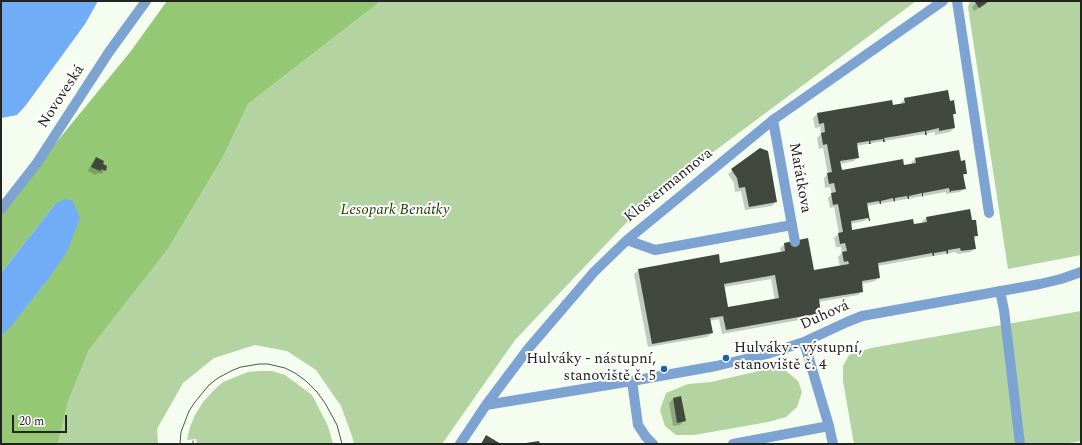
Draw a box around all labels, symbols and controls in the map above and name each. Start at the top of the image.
street label: Novoveská [35,62,89,132]
street label: Mařátkova [784,141,814,215]
street label: Klostermannova [621,145,717,227]
park label: Lesopark Benátky [341,202,449,220]
street label: Duhová [798,297,852,335]
place label: Hulváky - výstupní, stanoviště č. 4 [734,340,862,375]
place label: Hulváky - nástupní, stanoviště č. 5 [526,351,656,386]
marker: Hulváky - výstupní, stanoviště č. 4 [721,353,731,363]
marker: Hulváky - nástupní, stanoviště č. 5 [659,364,669,374]
scale bar [14,407,69,433]
text: 20 m [19,412,44,431]

